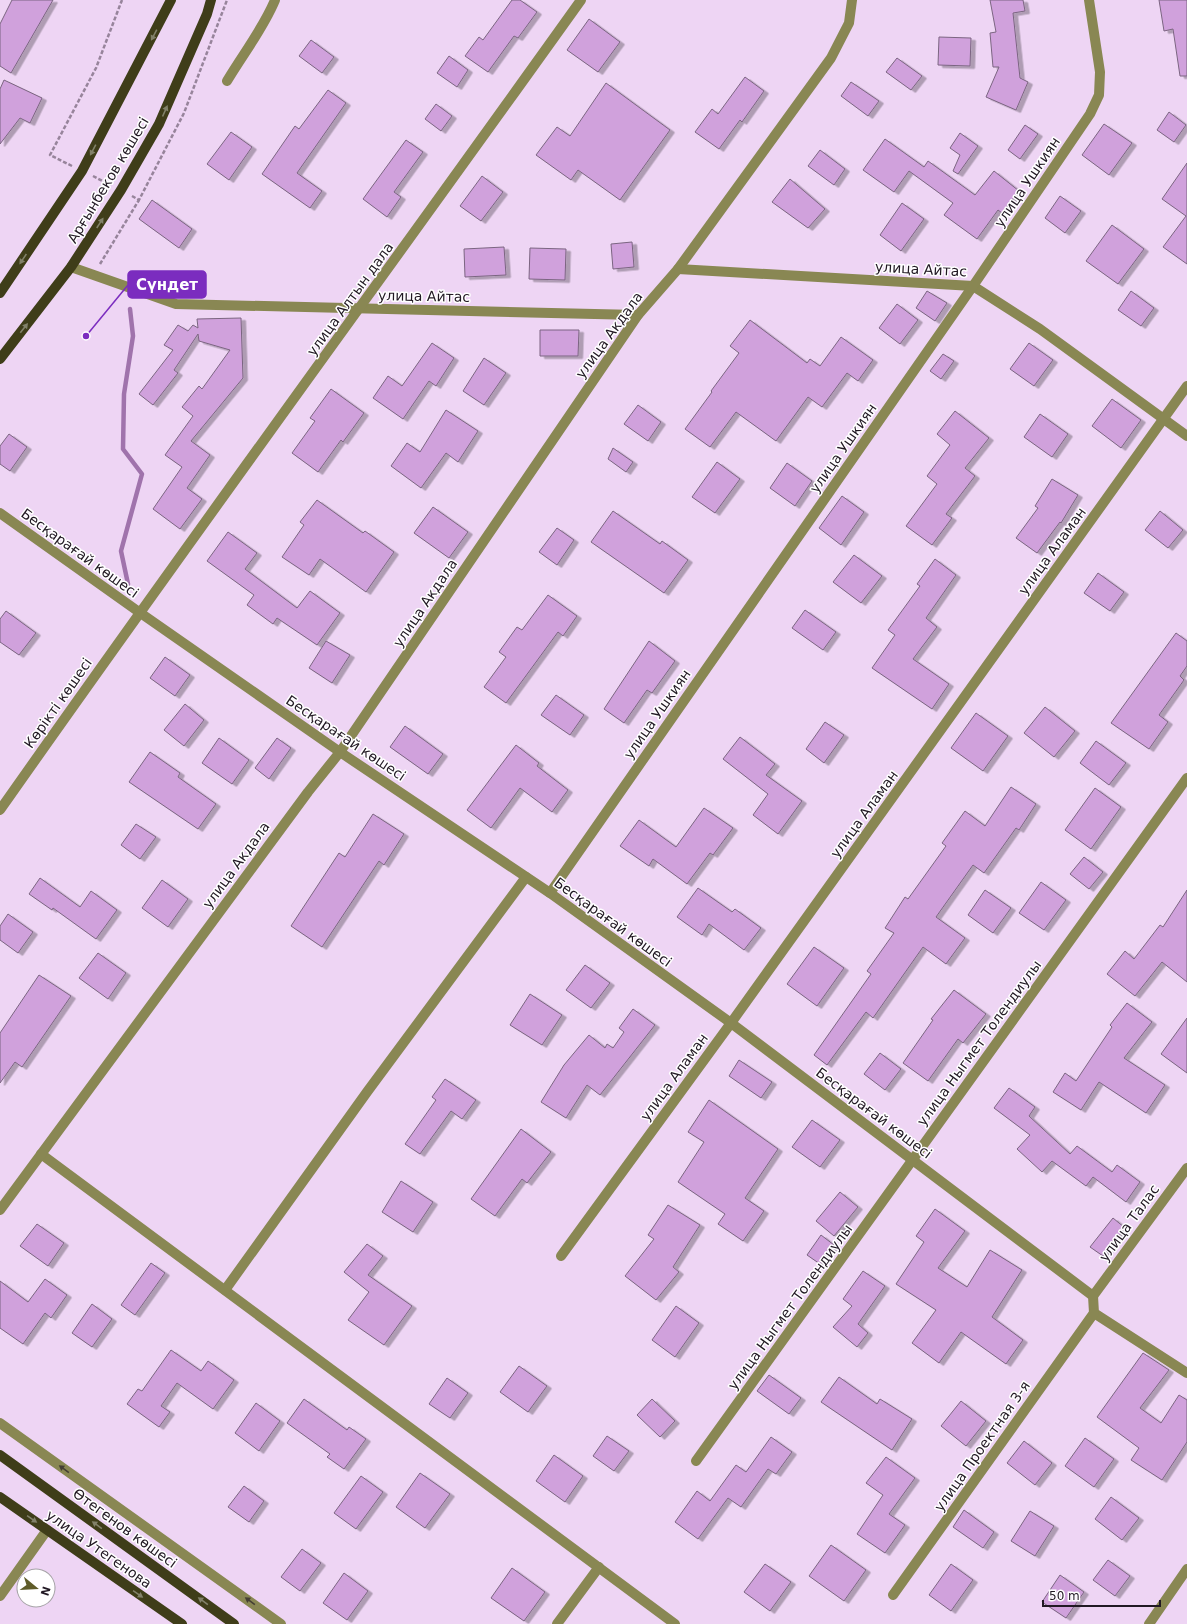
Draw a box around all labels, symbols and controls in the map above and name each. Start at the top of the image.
one-way arrow [150,29,157,41]
one-way arrow [162,104,168,116]
street label: Арғынбеков көшесі [64,114,152,246]
street label: улица Ушкиян [991,134,1063,230]
one-way arrow [90,144,96,156]
one-way arrow [96,217,103,229]
street label: улица Алтын дала [304,239,396,359]
one-way arrow [19,254,27,264]
street label: улица Айтас [875,259,967,279]
callout: Сүндет [128,271,206,298]
text: Сүндет [136,276,198,294]
street label: улица Айтас [378,287,470,305]
street label: улица Акдала [572,289,646,381]
one-way arrow [20,323,28,334]
street label: улица Ушкиян [806,400,880,496]
street label: улица Аламан [1015,504,1089,598]
street label: Бесқарағай көшесі [18,505,142,601]
street label: улица Акдала [390,556,460,650]
street label: Көрікті көшесі [21,655,95,751]
street label: улица Ушкиян [620,666,694,762]
street label: Бесқарағай көшесі [283,692,409,784]
street label: улица Аламан [827,767,901,861]
street label: улица Акдала [199,819,273,911]
street label: Бесқарағай көшесі [551,874,675,970]
street label: улица Ныгмет Толендиулы [914,957,1044,1129]
street label: улица Аламан [637,1030,711,1124]
street label: Бесқарағай көшесі [813,1064,935,1162]
street label: улица Талас [1096,1181,1162,1265]
street label: улица Ныгмет Толендиулы [725,1221,855,1393]
street label: улица Проектная 3-я [931,1378,1033,1514]
one-way arrow [59,1465,69,1473]
street label: Өтегенов көшесі [70,1485,180,1571]
street label: улица Утегенова [43,1507,155,1591]
one-way arrow [27,1515,37,1523]
one-way arrow [92,1521,103,1529]
north arrow [16,1568,56,1608]
scale bar [1043,1582,1160,1608]
text: N [37,1585,53,1597]
text: 50 m [1049,1589,1080,1603]
one-way arrow [133,1590,144,1598]
one-way arrow [197,1597,208,1605]
one-way arrow [244,1597,255,1605]

